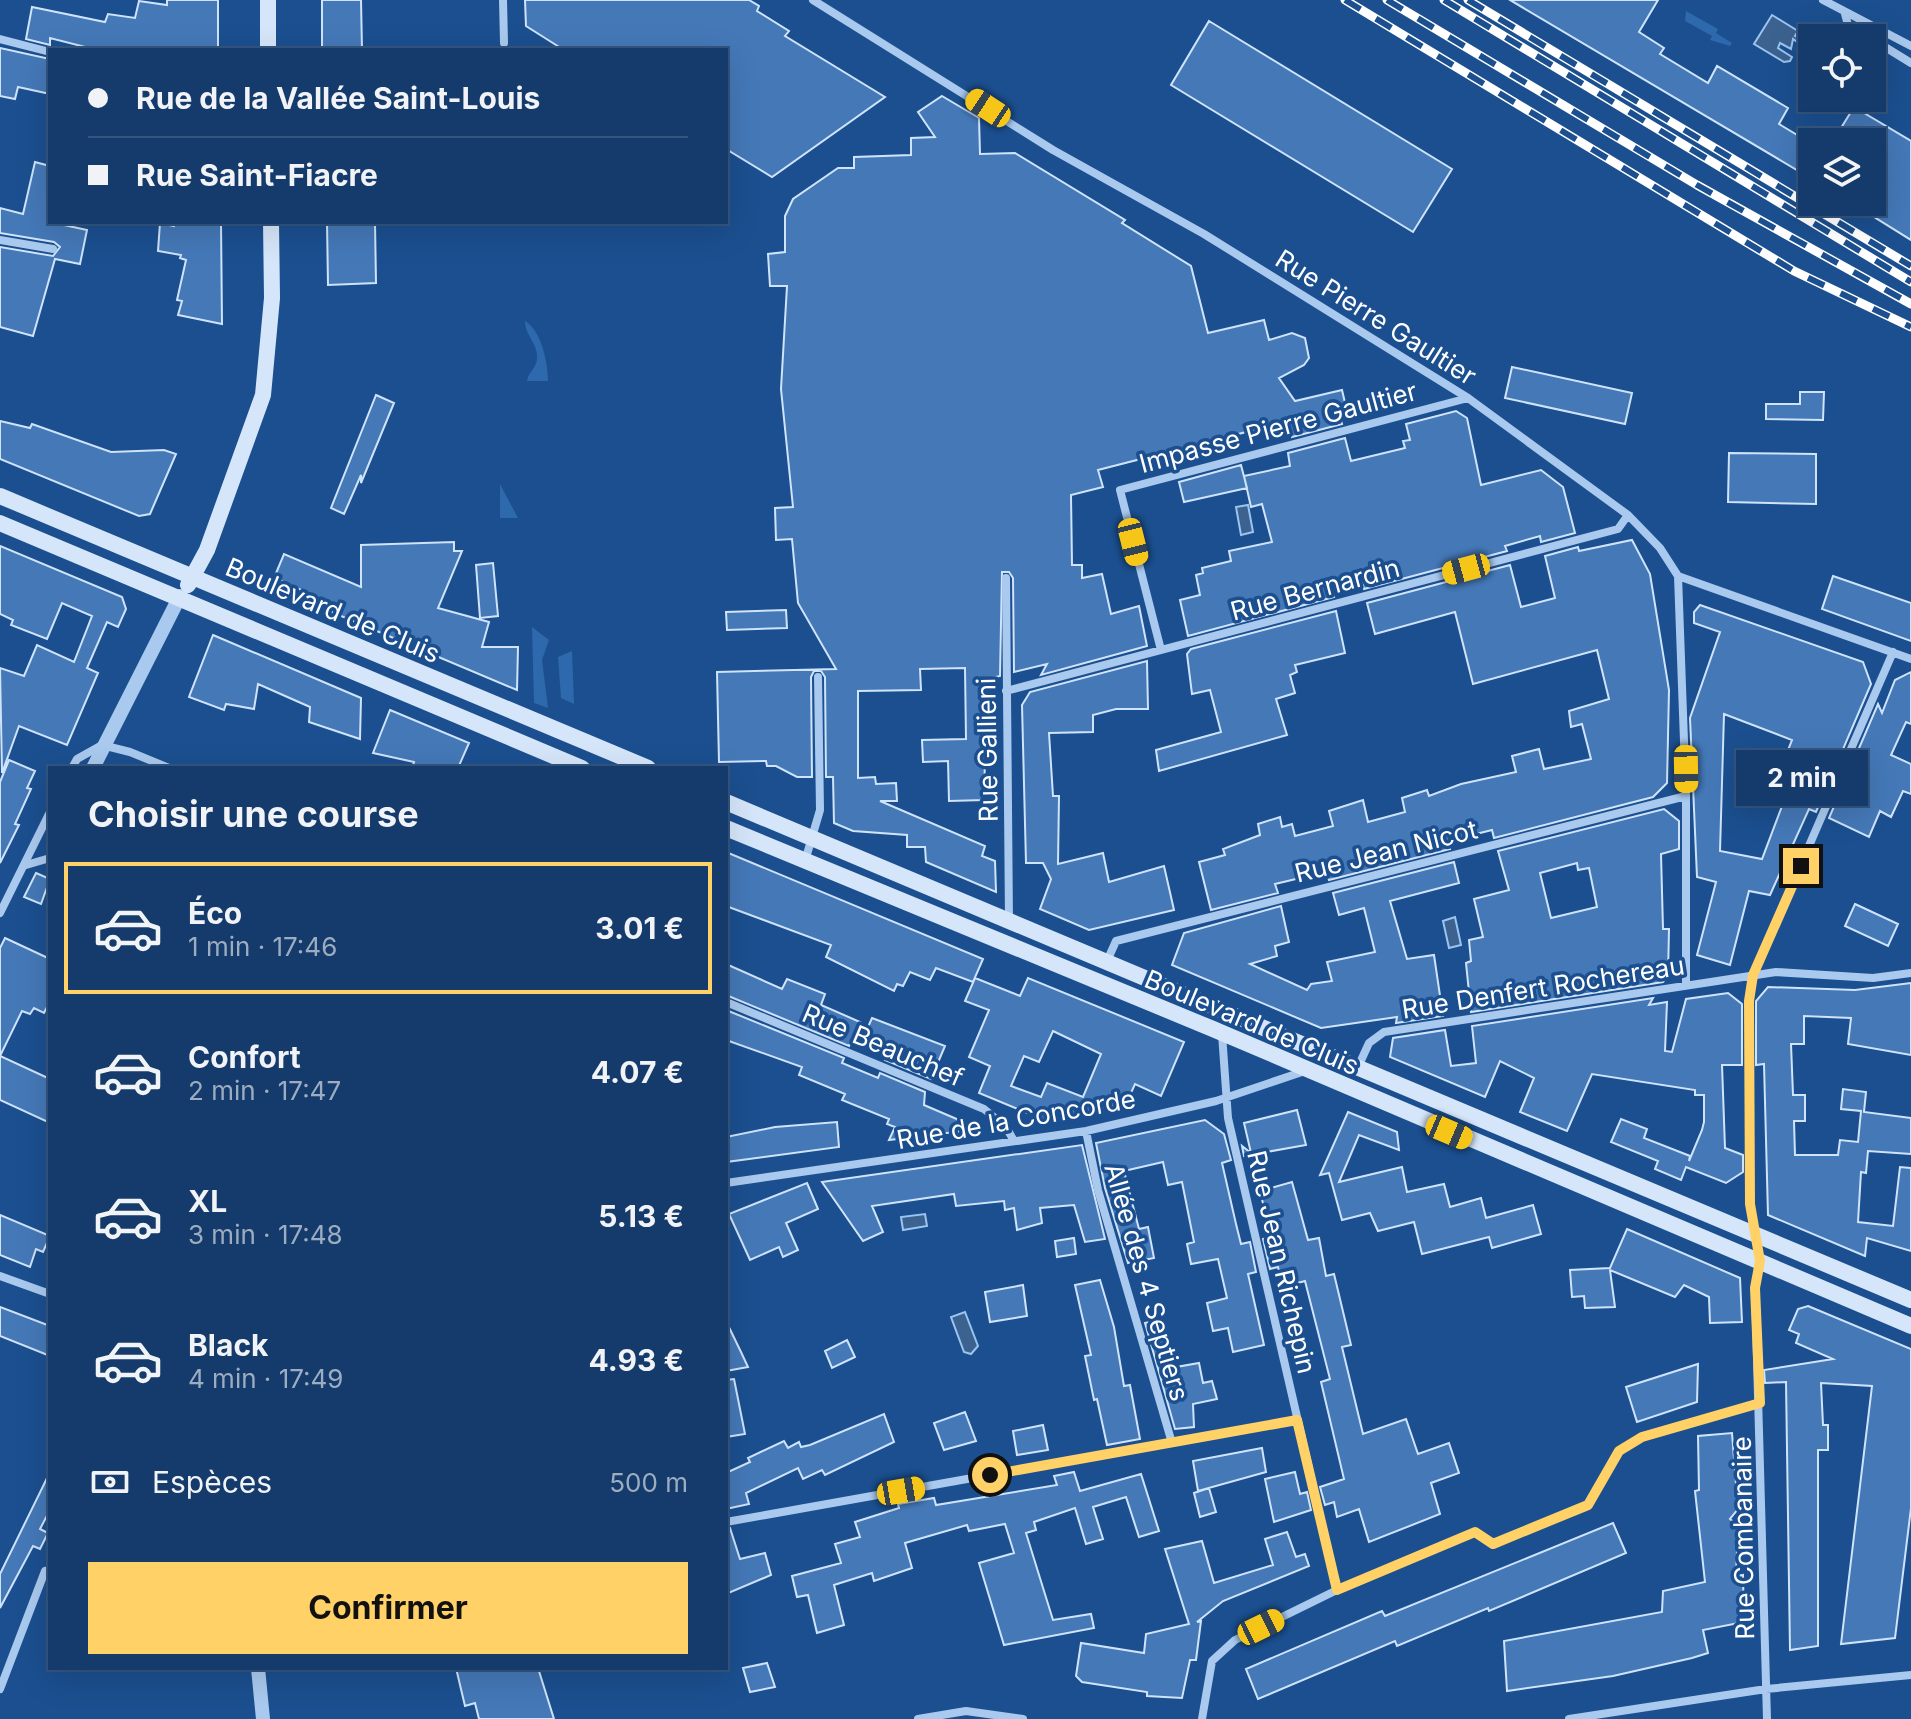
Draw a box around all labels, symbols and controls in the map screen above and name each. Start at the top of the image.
map controls [1798,24,1886,216]
button: locate [1798,24,1886,112]
text: Rue de la Vallée Saint-Louis [136,80,540,116]
car [961,85,1015,131]
button: layers [1798,128,1886,216]
text: Rue Saint-Fiacre [136,157,378,193]
street label: Rue Pierre Gaultier [1270,243,1482,391]
street label: Impasse Pierre Gaultier [1136,375,1420,479]
car [1116,516,1150,568]
street label: Boulevard de Cluis [221,551,445,669]
car [1440,551,1492,587]
street label: Rue Bernardin [1227,552,1403,626]
street label: Rue Gallieni [970,678,1004,822]
car [1674,745,1698,793]
callout: 2 min [1735,750,1867,806]
text: 2 min [1767,762,1837,793]
text: Choisir une course [88,792,419,836]
street label: Rue Jean Nicot [1292,813,1480,889]
route end [1783,848,1819,884]
icon: car [92,892,164,964]
text: Éco [188,895,242,931]
text: 3.01 € [595,910,684,946]
text: 1 min · 17:46 [188,931,337,962]
street label: Rue Denfert Rochereau [1399,949,1687,1025]
street label: Boulevard de Cluis [1140,963,1364,1081]
street label: Rue Beauchef [798,997,969,1093]
icon: car [92,1036,164,1108]
text: Confort [188,1039,301,1075]
text: 4.07 € [591,1054,684,1090]
text: 2 min · 17:47 [188,1075,341,1106]
street label: Rue de la Concorde [894,1083,1138,1155]
car [1422,1112,1476,1152]
street label: Rue Jean Richepin [1241,1147,1323,1377]
street label: Allée des 4 Septiers [1098,1160,1196,1404]
icon: car [92,1180,164,1252]
text: XL [188,1183,227,1219]
text: 5.13 € [598,1198,684,1234]
text: 3 min · 17:48 [188,1219,343,1250]
icon: car [92,1324,164,1396]
text: Black [188,1327,268,1363]
text: 4.93 € [589,1342,684,1378]
text: 4 min · 17:49 [188,1363,343,1394]
street label: Rue Combanaire [1726,1436,1760,1640]
route start [972,1457,1008,1493]
icon: cash [88,1460,132,1504]
text: Espèces [152,1464,272,1500]
text: 500 m [609,1467,688,1498]
car [875,1475,927,1507]
button: Confirmer [88,1562,688,1654]
car [1234,1606,1288,1648]

